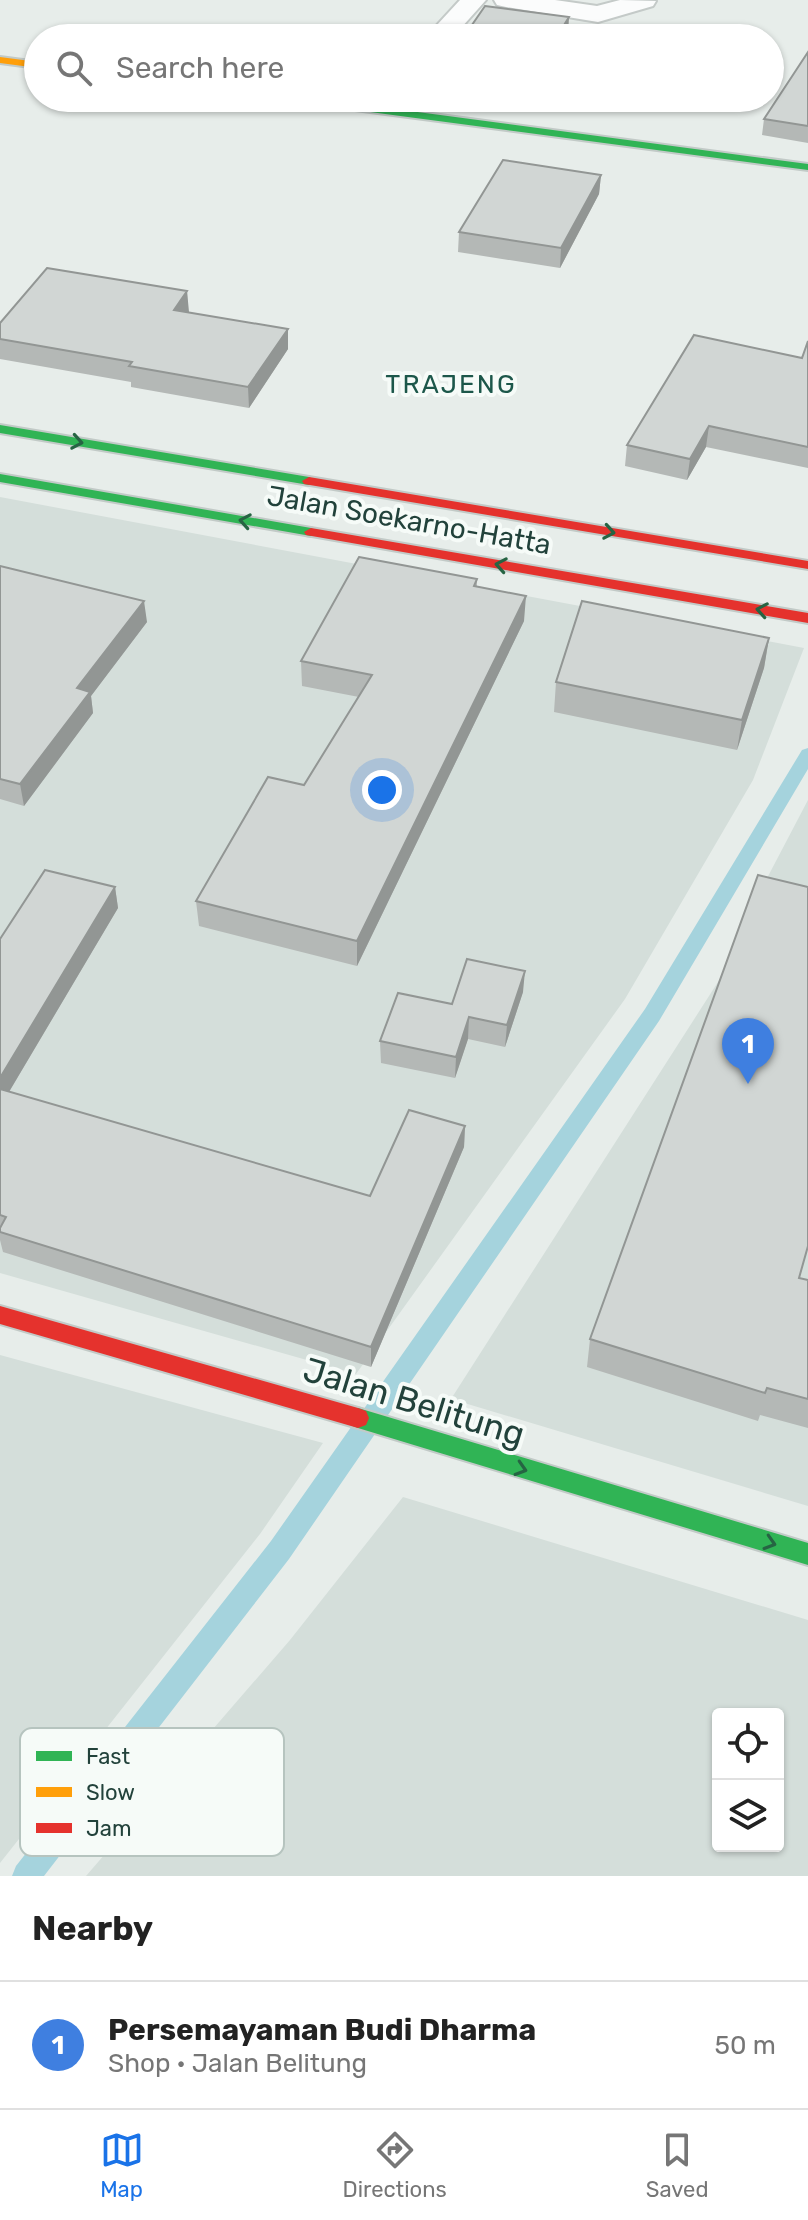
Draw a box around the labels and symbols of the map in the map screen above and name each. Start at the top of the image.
district label: TRAJENG [385,369,517,400]
one-way arrow [70,433,84,450]
street label: Jalan Soekarno-Hatta [264,479,554,561]
one-way arrow [238,513,252,530]
one-way arrow [603,523,616,540]
one-way arrow [494,557,508,574]
one-way arrow [755,602,769,619]
your location [362,770,402,810]
pin: 1 [722,1018,774,1084]
street label: Jalan Belitung [298,1349,530,1455]
one-way arrow [513,1460,527,1476]
one-way arrow [763,1534,776,1550]
legend [20,1728,284,1856]
text: Fast [86,1743,131,1770]
text: Slow [86,1779,135,1806]
text: Jam [86,1815,132,1842]

